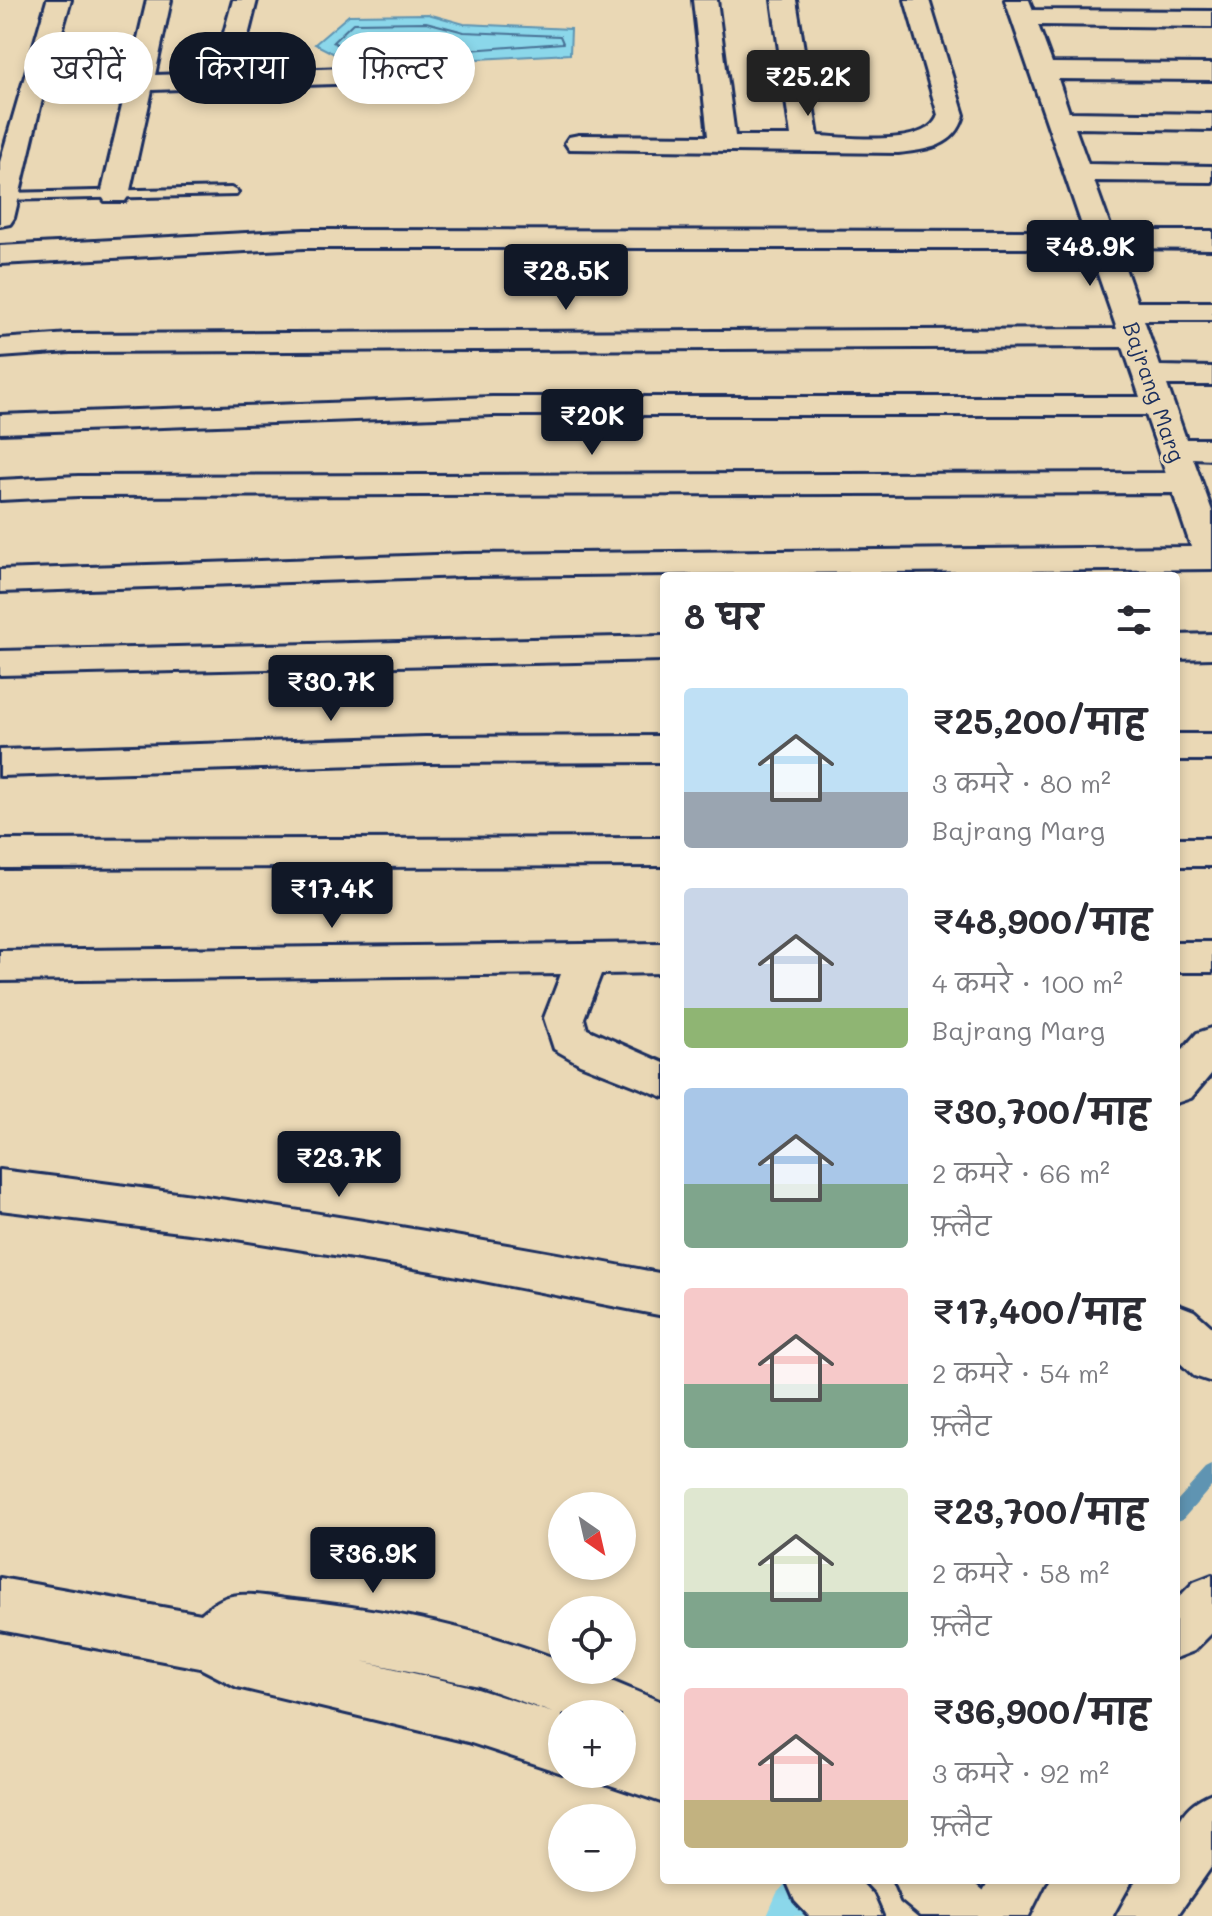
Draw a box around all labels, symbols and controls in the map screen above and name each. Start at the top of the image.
chip: खरीदें [24,32,153,104]
chip: किराया [169,32,316,104]
chip: फ़िल्टर [332,32,475,104]
pin: ₹25.2K [743,50,873,118]
text: ₹25.2K [765,59,851,93]
pin: ₹48.9K [1025,220,1155,288]
text: ₹48.9K [1045,229,1135,263]
pin: ₹28.5K [501,244,631,312]
text: ₹28.5K [522,253,610,287]
street label: Bajrang Marg [1117,318,1192,466]
pin: ₹20K [545,389,639,457]
text: ₹20K [559,398,625,432]
text: 8 घर [684,593,763,638]
icon: filters [1112,598,1156,642]
pin: ₹30.7K [266,655,396,723]
text: ₹30.7K [286,664,376,698]
text: ₹25,200/माह [932,698,1146,743]
icon: home [748,720,844,816]
text: 3 कमरे · 80 m² [932,766,1111,800]
text: Bajrang Marg [932,813,1105,847]
pin: ₹17.4K [267,862,397,930]
text: ₹17.4K [290,871,374,905]
text: ₹48,900/माह [932,898,1151,943]
icon: home [748,920,844,1016]
text: 4 कमरे · 100 m² [932,966,1123,1000]
text: Bajrang Marg [932,1013,1105,1047]
text: ₹30,700/माह [932,1088,1150,1133]
icon: home [748,1120,844,1216]
pin: ₹23.7K [274,1131,404,1199]
text: ₹23.7K [296,1140,382,1174]
text: 2 कमरे · 66 m² [932,1156,1110,1190]
text: फ़्लैट [932,1209,991,1243]
text: ₹17,400/माह [932,1288,1144,1333]
icon: home [748,1320,844,1416]
text: 2 कमरे · 54 m² [932,1356,1109,1390]
text: फ़्लैट [932,1409,991,1443]
text: ₹23,700/माह [932,1488,1147,1533]
north arrow [548,1492,636,1580]
map controls [548,1492,636,1892]
icon: home [748,1520,844,1616]
pin: ₹36.9K [308,1527,438,1595]
text: ₹36.9K [328,1536,418,1570]
text: 2 कमरे · 58 m² [932,1556,1109,1590]
button: locate [548,1596,636,1684]
text: फ़्लैट [932,1609,991,1643]
text: ₹36,900/माह [932,1688,1150,1733]
button: + [548,1700,636,1788]
icon: home [748,1720,844,1816]
text: 3 कमरे · 92 m² [932,1756,1109,1790]
button: − [548,1804,636,1892]
text: फ़्लैट [932,1809,991,1843]

